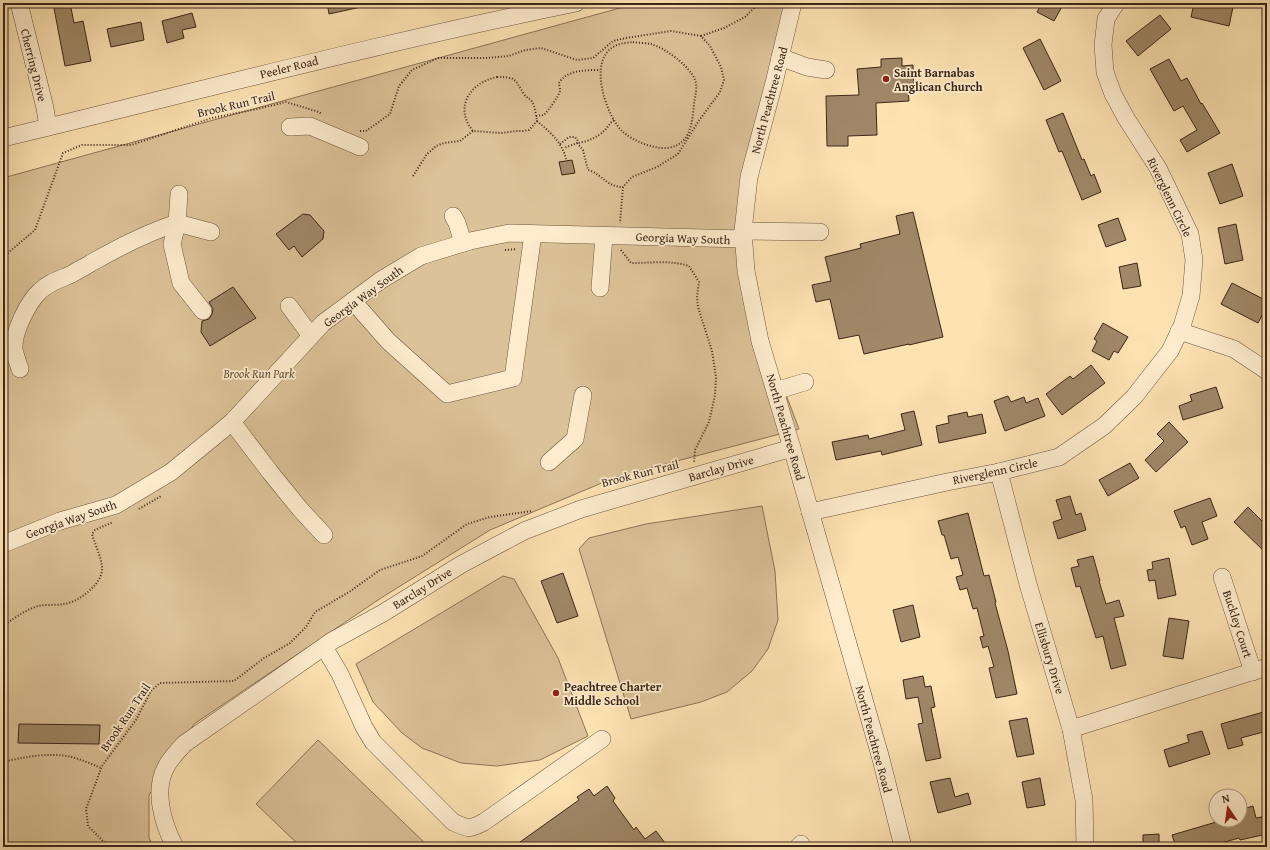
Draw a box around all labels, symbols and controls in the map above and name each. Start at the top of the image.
street label: Cherring Drive [17,27,51,104]
street label: North Peachtree Road [747,44,792,155]
street label: Peeler Road [258,51,320,82]
place label: Saint Barnabas Anglican Church [894,64,982,95]
marker: Saint Barnabas Anglican Church [881,74,891,84]
street label: Brook Run Trail [195,87,277,121]
street label: Riverglenn Circle [1143,154,1197,240]
street label: Georgia Way South [635,228,731,248]
street label: Georgia Way South [320,261,407,331]
park label: Brook Run Park [223,365,295,382]
street label: North Peachtree Road [763,372,810,483]
street label: Barclay Drive [686,451,756,485]
street label: Riverglenn Circle [951,454,1039,488]
street label: Brook Run Trail [599,455,681,491]
street label: Georgia Way South [23,495,119,542]
street label: Barclay Drive [389,563,455,613]
street label: Buckley Court [1219,588,1257,661]
street label: Ellisbury Drive [1031,620,1069,696]
place label: Peachtree Charter Middle School [564,678,662,709]
street label: Brook Run Trail [96,679,155,755]
street label: North Peachtree Road [852,684,897,795]
marker: Peachtree Charter Middle School [551,688,561,698]
north arrow [1208,788,1248,828]
text: N [1220,789,1232,807]

